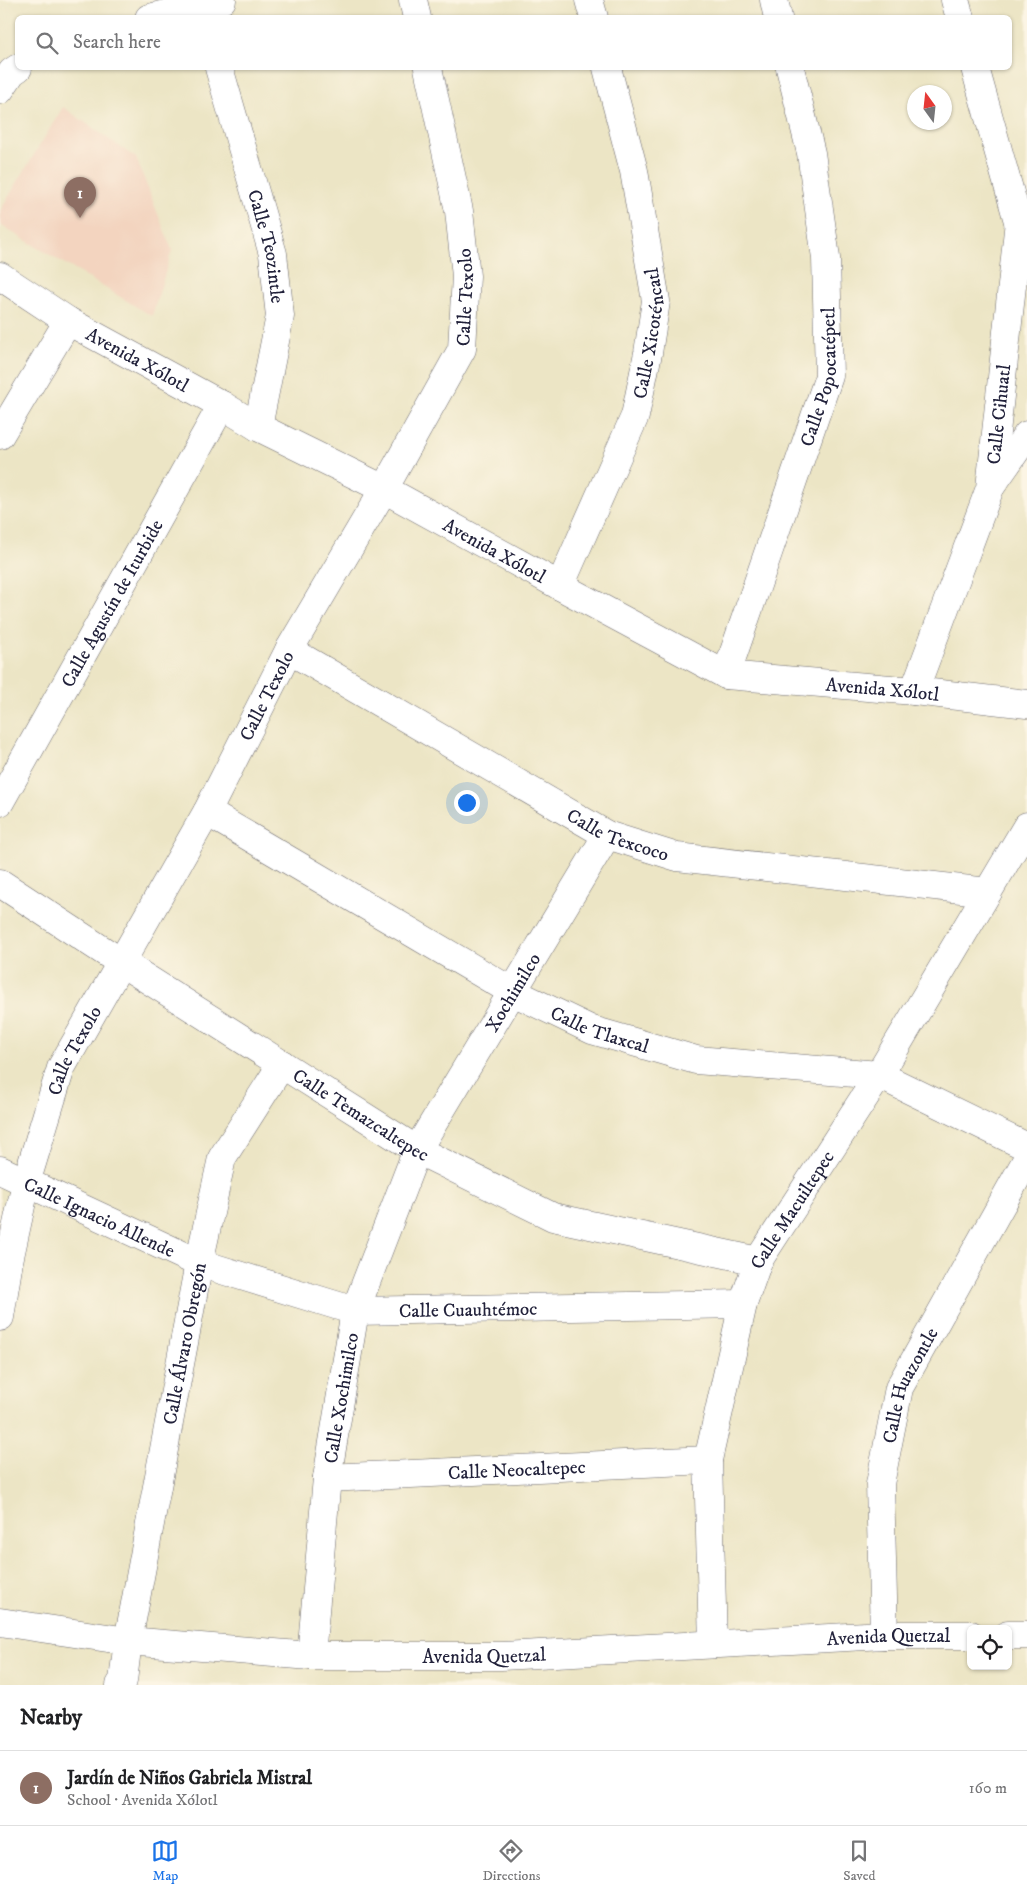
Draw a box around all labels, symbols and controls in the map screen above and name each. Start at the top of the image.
search box [15,15,1012,70]
icon: search [33,29,61,57]
text: Search here [73,31,161,54]
north arrow [907,85,952,130]
pin: 1 [64,177,96,218]
street label: Calle Teozintle [242,187,288,305]
street label: Calle Texolo [452,247,479,347]
street label: Calle Xicoténcatl [629,266,670,401]
street label: Calle Popocatépetl [796,307,842,450]
street label: Avenida Xólotl [82,323,193,398]
street label: Calle Cihuatl [983,363,1016,466]
street label: Avenida Xólotl [439,514,550,589]
street label: Calle Agustín de Iturbide [57,516,169,692]
street label: Calle Texolo [235,647,300,745]
street label: Avenida Xólotl [825,674,941,707]
your location [454,790,480,816]
street label: Calle Texcoco [562,804,671,867]
street label: Xochimilco [481,949,546,1037]
street label: Calle Texolo [43,1002,107,1098]
street label: Calle Tlaxcal [546,1002,652,1059]
street label: Calle Temazcaltepec [288,1064,432,1167]
street label: Calle Macuiltepec [746,1147,840,1272]
street label: Calle Ignacio Allende [20,1173,178,1263]
street label: Calle Álvaro Obregón [159,1261,212,1427]
street label: Calle Cuauhtémoc [399,1298,538,1323]
street label: Calle Huazontle [878,1324,944,1445]
street label: Calle Xochimilco [320,1331,364,1465]
street label: Calle Neocaltepec [447,1456,586,1485]
street label: Avenida Quetzal [826,1625,951,1651]
map controls [967,1625,1012,1670]
button: locate [967,1625,1012,1670]
street label: Avenida Quetzal [422,1644,547,1669]
text: Nearby [20,1705,82,1731]
text: Jardín de Niños Gabriela Mistral [67,1767,312,1790]
text: 1 [33,1778,39,1798]
text: 160 m [969,1778,1007,1798]
text: School · Avenida Xólotl [67,1790,217,1810]
tab: Map [151,1837,179,1885]
tab: Directions [482,1837,540,1885]
tab: Saved [843,1837,876,1885]

